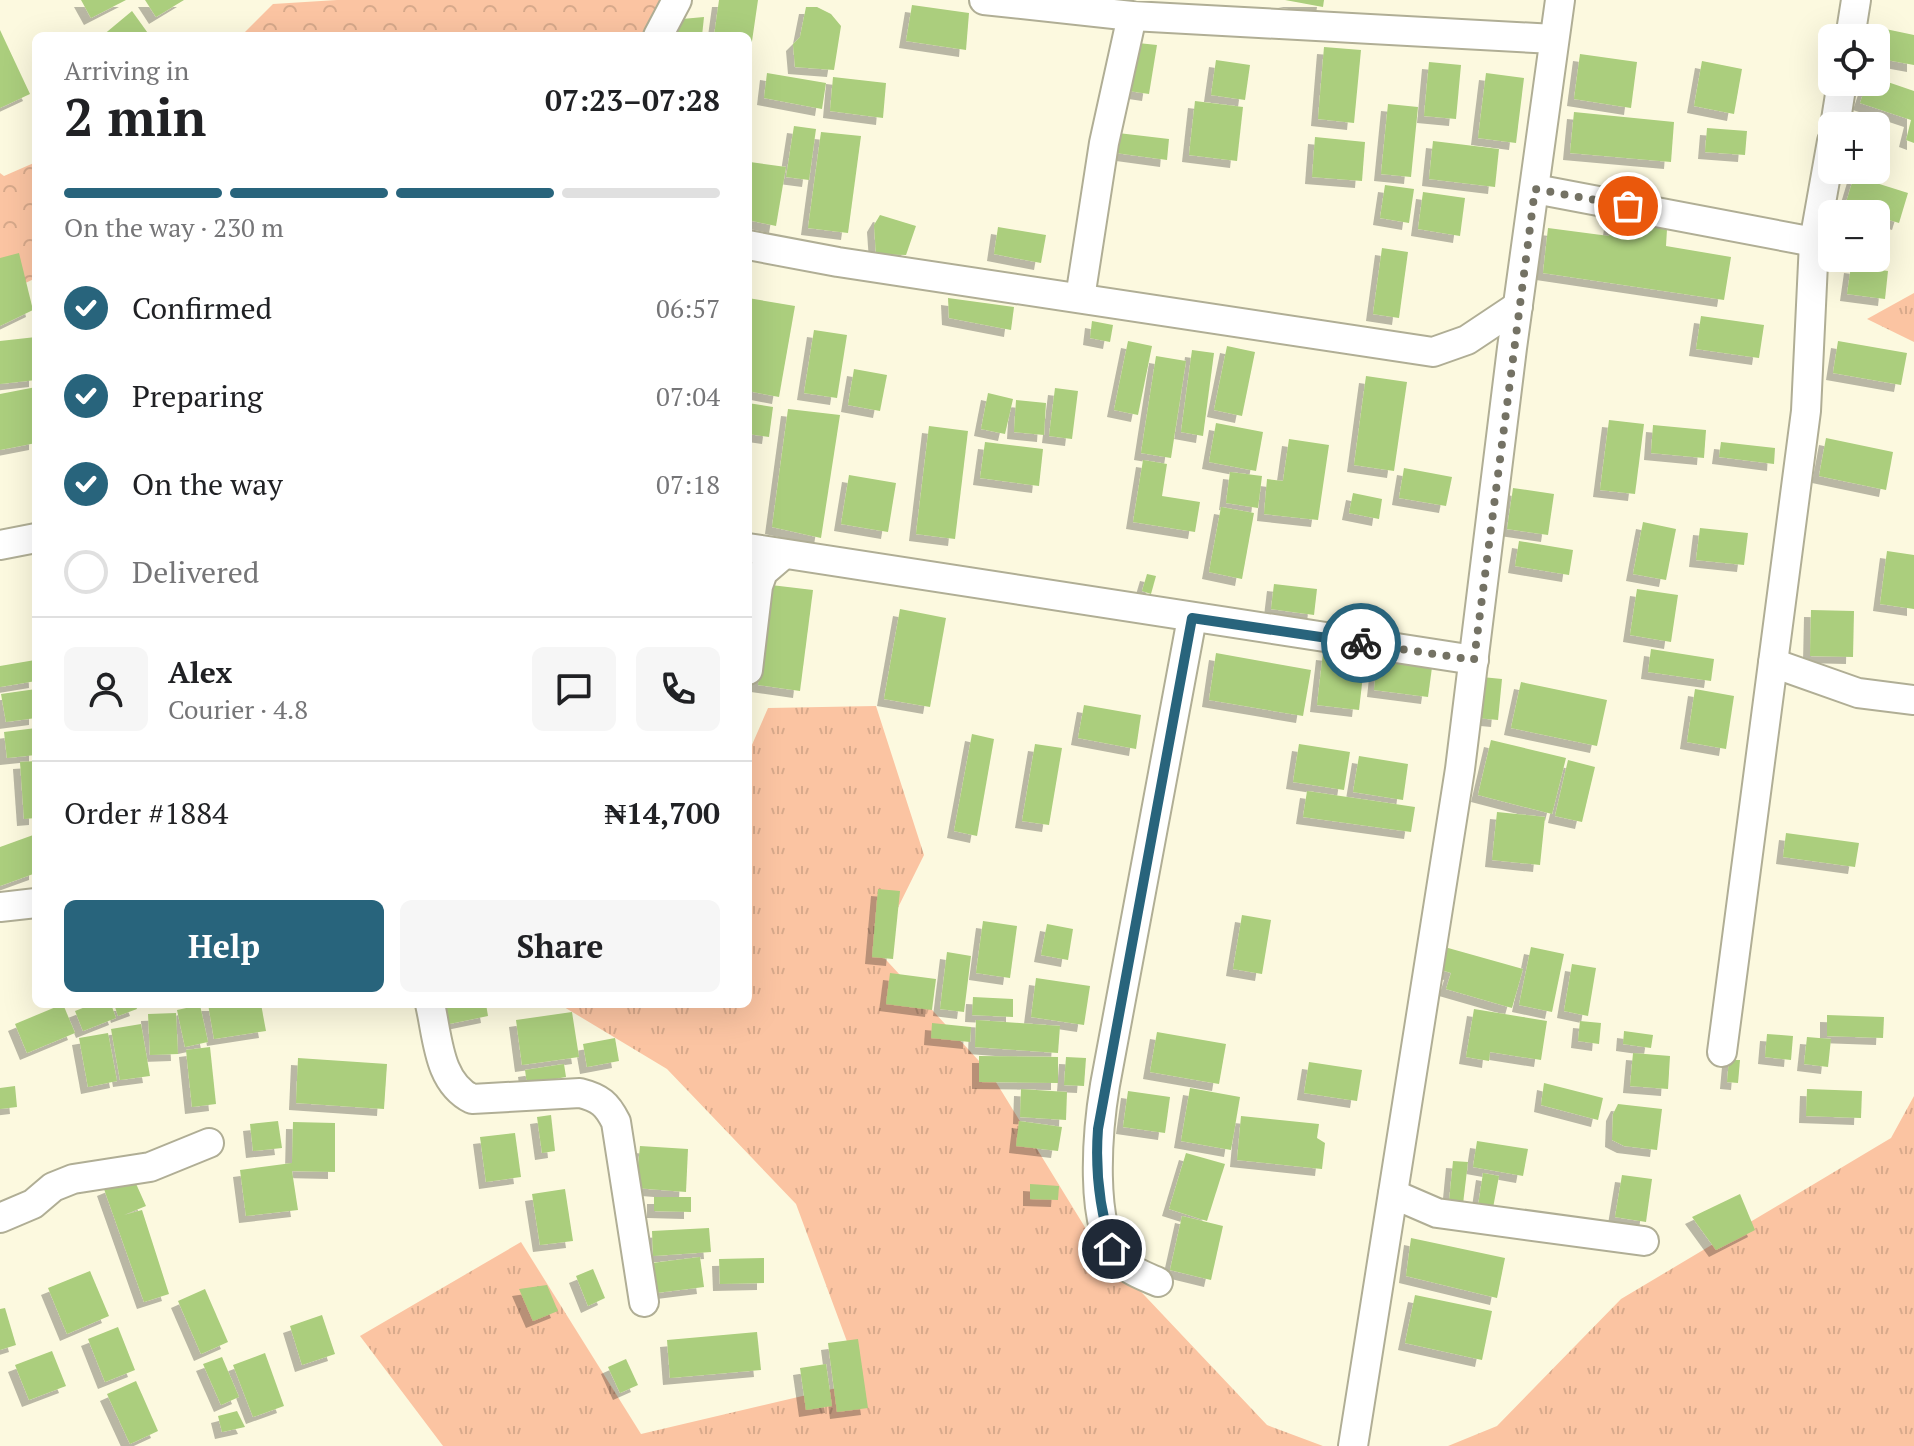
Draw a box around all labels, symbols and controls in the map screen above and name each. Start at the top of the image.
map controls [1818,24,1890,272]
button: locate [1818,24,1890,96]
text: Arriving in [64,53,189,87]
text: 07:23–07:28 [545,80,720,120]
text: 2 min [64,82,206,151]
button: + [1818,112,1890,184]
pin [1594,172,1662,240]
icon: bag [1606,184,1650,228]
button: − [1818,200,1890,272]
text: On the way · 230 m [64,210,284,244]
icon: check [64,286,108,330]
text: Confirmed [132,288,272,328]
text: 06:57 [656,291,720,325]
icon: check [64,374,108,418]
text: Preparing [132,376,263,416]
text: 07:04 [656,379,720,413]
icon: check [64,462,108,506]
text: On the way [132,464,283,504]
text: 07:18 [656,467,720,501]
text: Delivered [132,552,259,592]
courier [1321,603,1401,683]
icon: bike [1339,621,1383,665]
button: person [64,647,148,731]
button: chat [532,647,616,731]
button: phone [636,647,720,731]
text: Alex [168,652,232,692]
text: Courier · 4.8 [168,692,308,726]
text: Order #1884 [64,793,228,833]
text: ₦14,700 [604,793,720,833]
button: Help [64,900,384,992]
button: Share [400,900,720,992]
pin [1078,1215,1146,1283]
icon: home [1090,1227,1134,1271]

